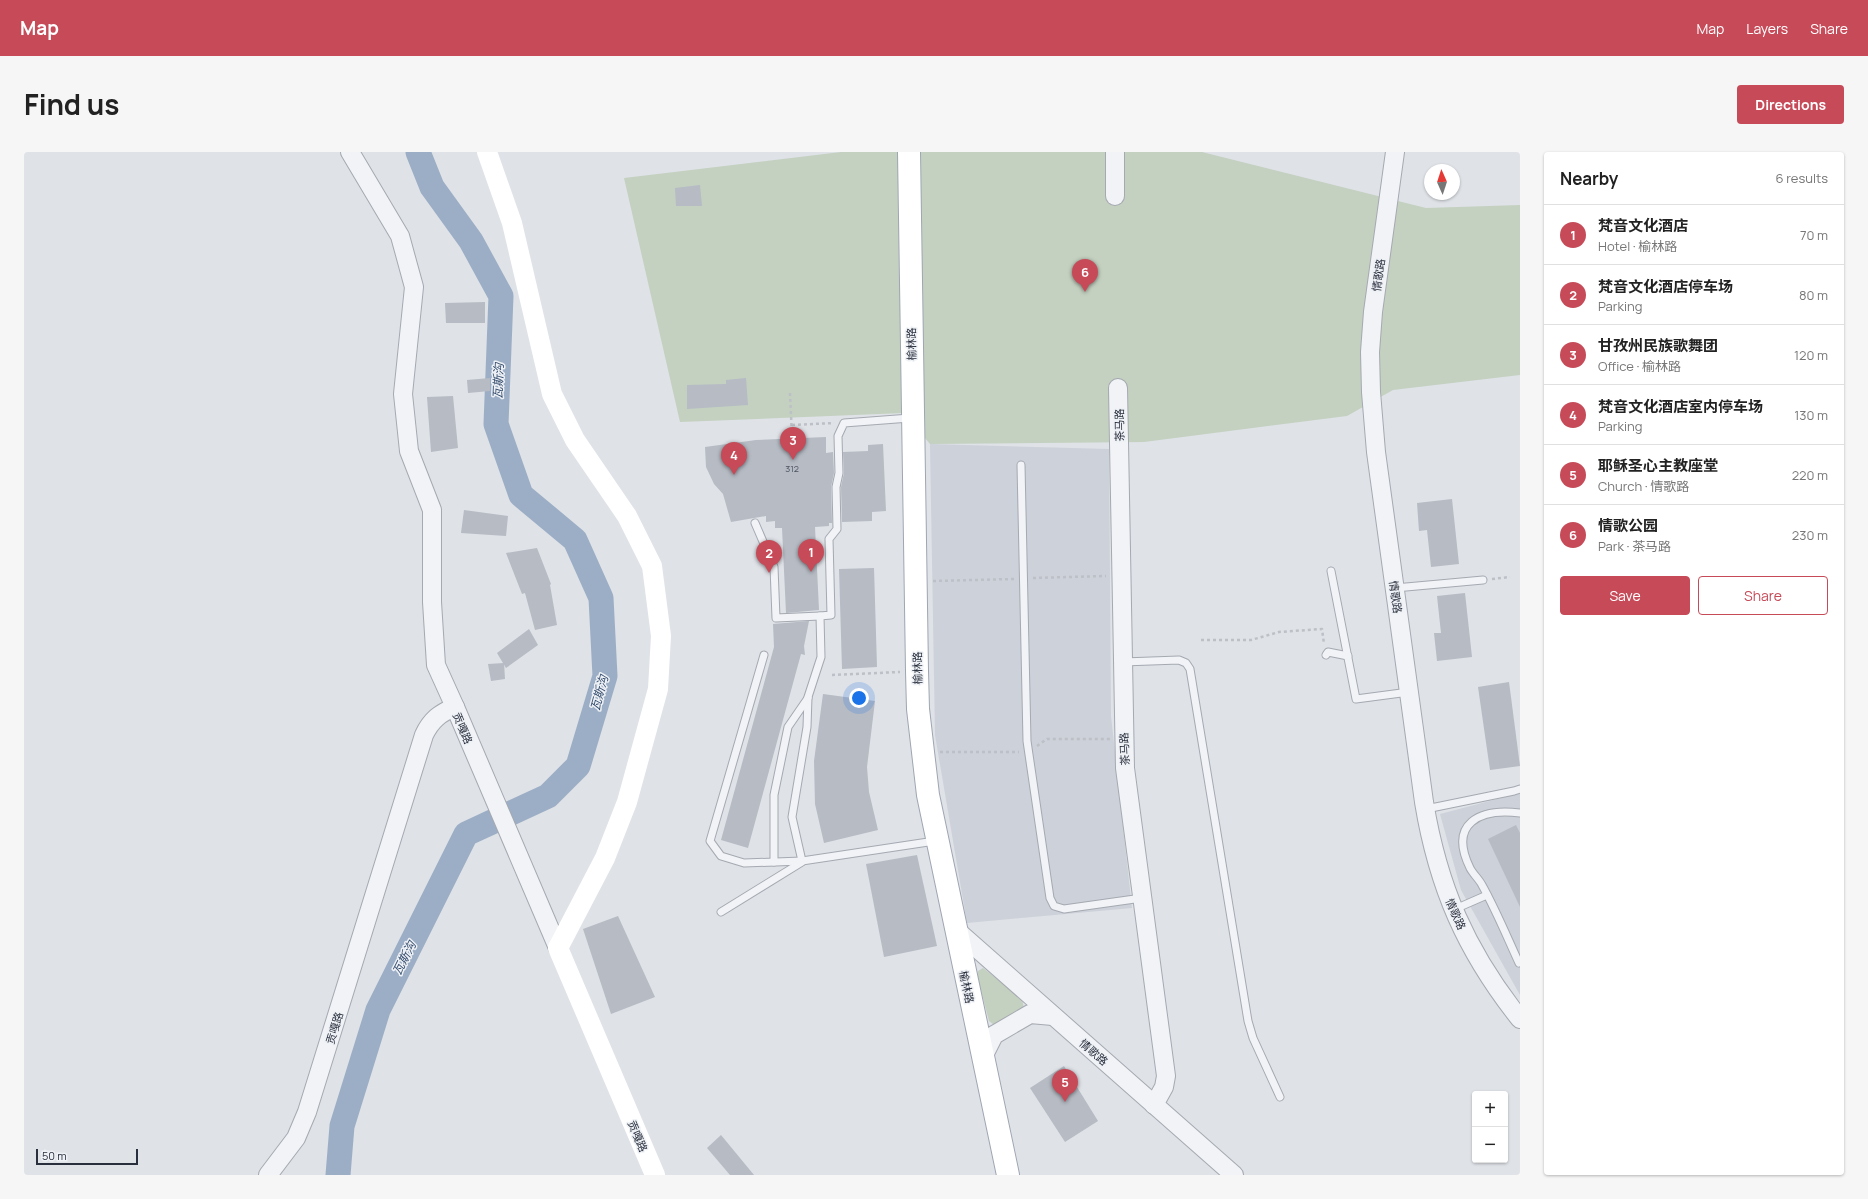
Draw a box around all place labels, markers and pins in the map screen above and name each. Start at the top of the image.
pin: 6 [1072,259,1098,292]
pin: 3 [780,427,806,460]
pin: 4 [721,442,747,475]
pin: 1 [798,539,824,572]
pin: 2 [756,540,782,573]
pin: 5 [1052,1069,1078,1102]

